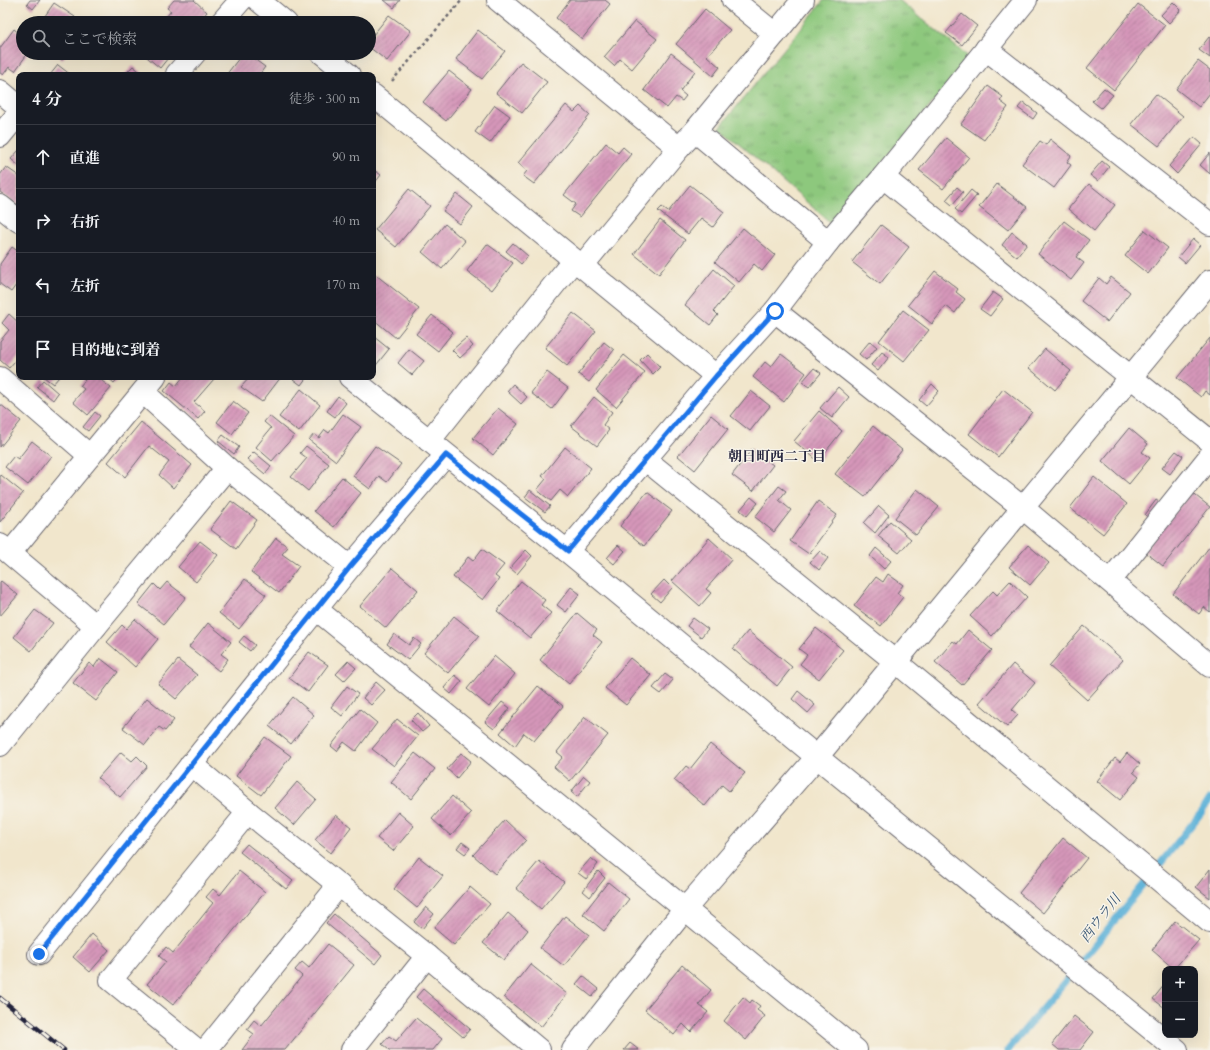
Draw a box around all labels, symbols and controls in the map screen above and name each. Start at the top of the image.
search box [16,16,376,60]
icon: search [30,27,52,49]
text: ここで検索 [62,29,137,49]
text: 4 分 [32,88,62,111]
text: 徒歩 · 300 m [289,90,360,108]
icon: ahead [32,146,54,168]
text: 直進 [70,148,100,168]
text: 90 m [332,148,360,166]
icon: right [32,210,54,232]
text: 右折 [70,212,100,232]
text: 40 m [332,212,360,230]
icon: left [32,274,54,296]
text: 左折 [70,276,100,296]
text: 170 m [326,276,360,294]
route start [766,302,784,320]
icon: arrive [32,338,54,360]
text: 目的地に到着 [70,340,160,360]
district label: 朝日町西二丁目 [728,447,826,466]
water label: 西ウラ川 [1076,889,1126,946]
route end [30,945,48,963]
map controls [1162,966,1198,1038]
button: + [1162,966,1198,1002]
button: − [1162,1002,1198,1038]

